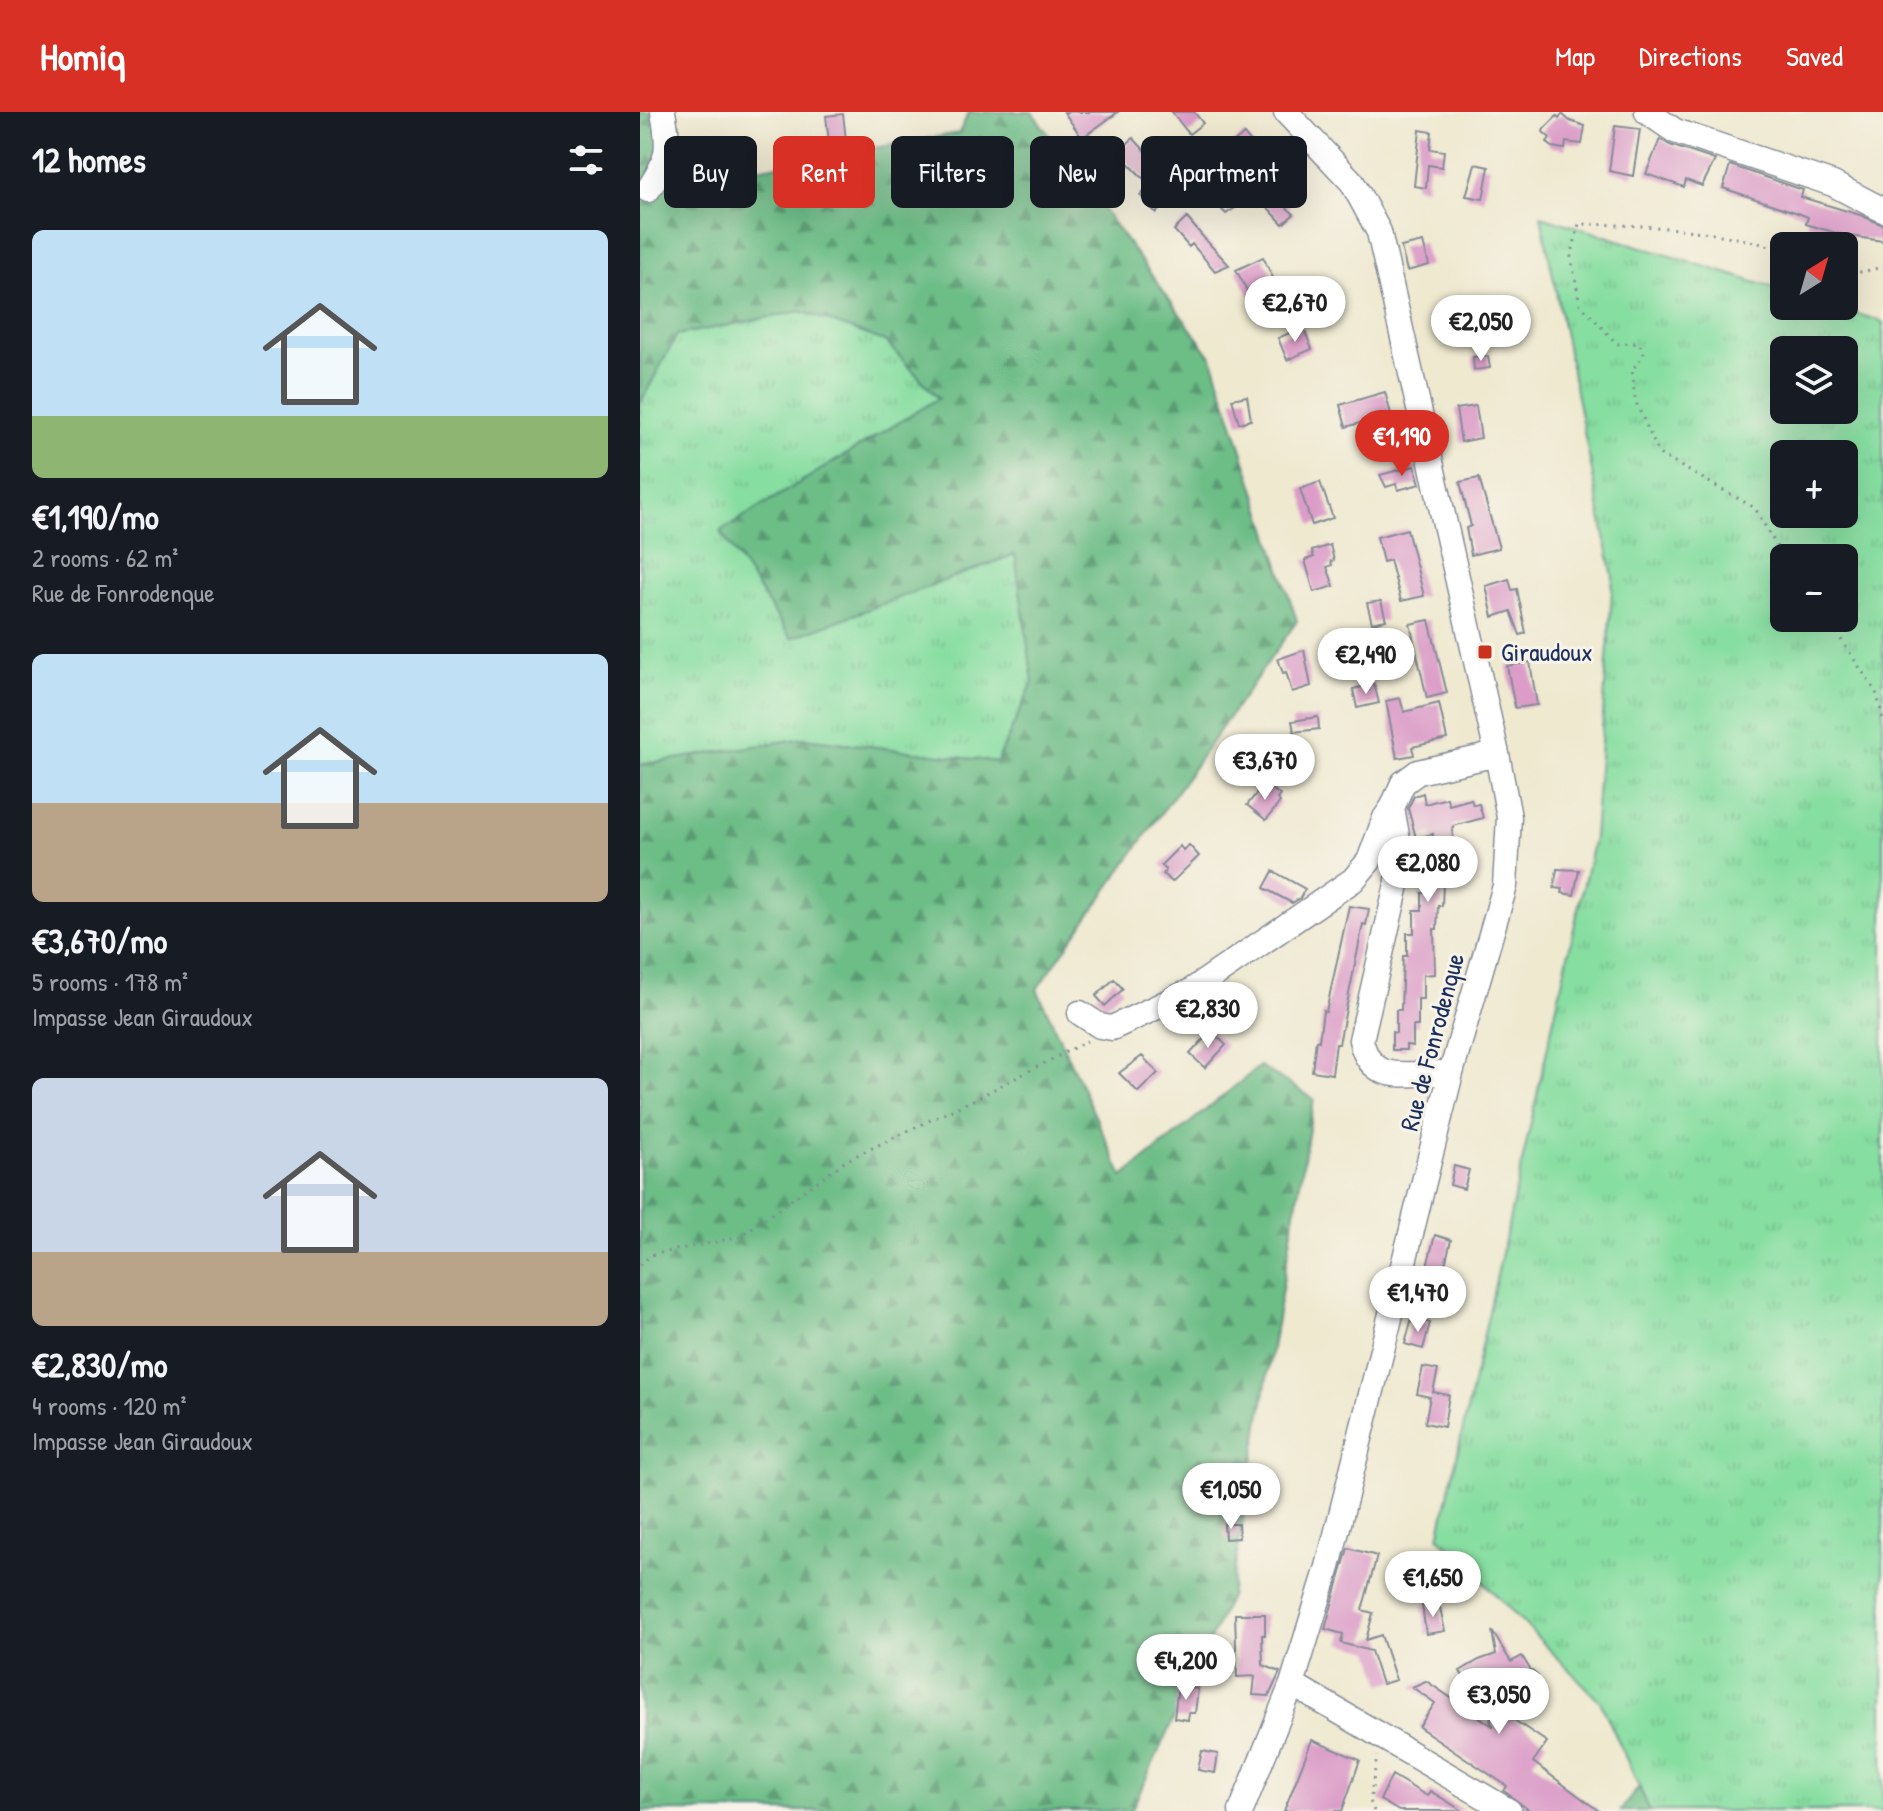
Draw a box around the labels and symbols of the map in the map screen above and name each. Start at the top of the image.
north arrow [1770,232,1858,320]
pin: €2,670 [1230,276,1360,344]
pin: €2,050 [1416,295,1546,363]
pin: €1,190 [1337,410,1467,478]
pin: €2,490 [1301,628,1431,696]
place label: Giraudoux [1501,634,1593,669]
marker: Giraudoux [1476,643,1494,661]
pin: €3,670 [1200,734,1330,802]
pin: €2,080 [1363,836,1493,904]
street label: Rue de Fonrodenque [1391,949,1472,1135]
pin: €2,830 [1143,982,1273,1050]
pin: €1,470 [1353,1266,1483,1334]
pin: €1,050 [1166,1463,1296,1531]
pin: €1,650 [1368,1551,1498,1619]
pin: €4,200 [1121,1634,1251,1702]
pin: €3,050 [1434,1668,1564,1736]

